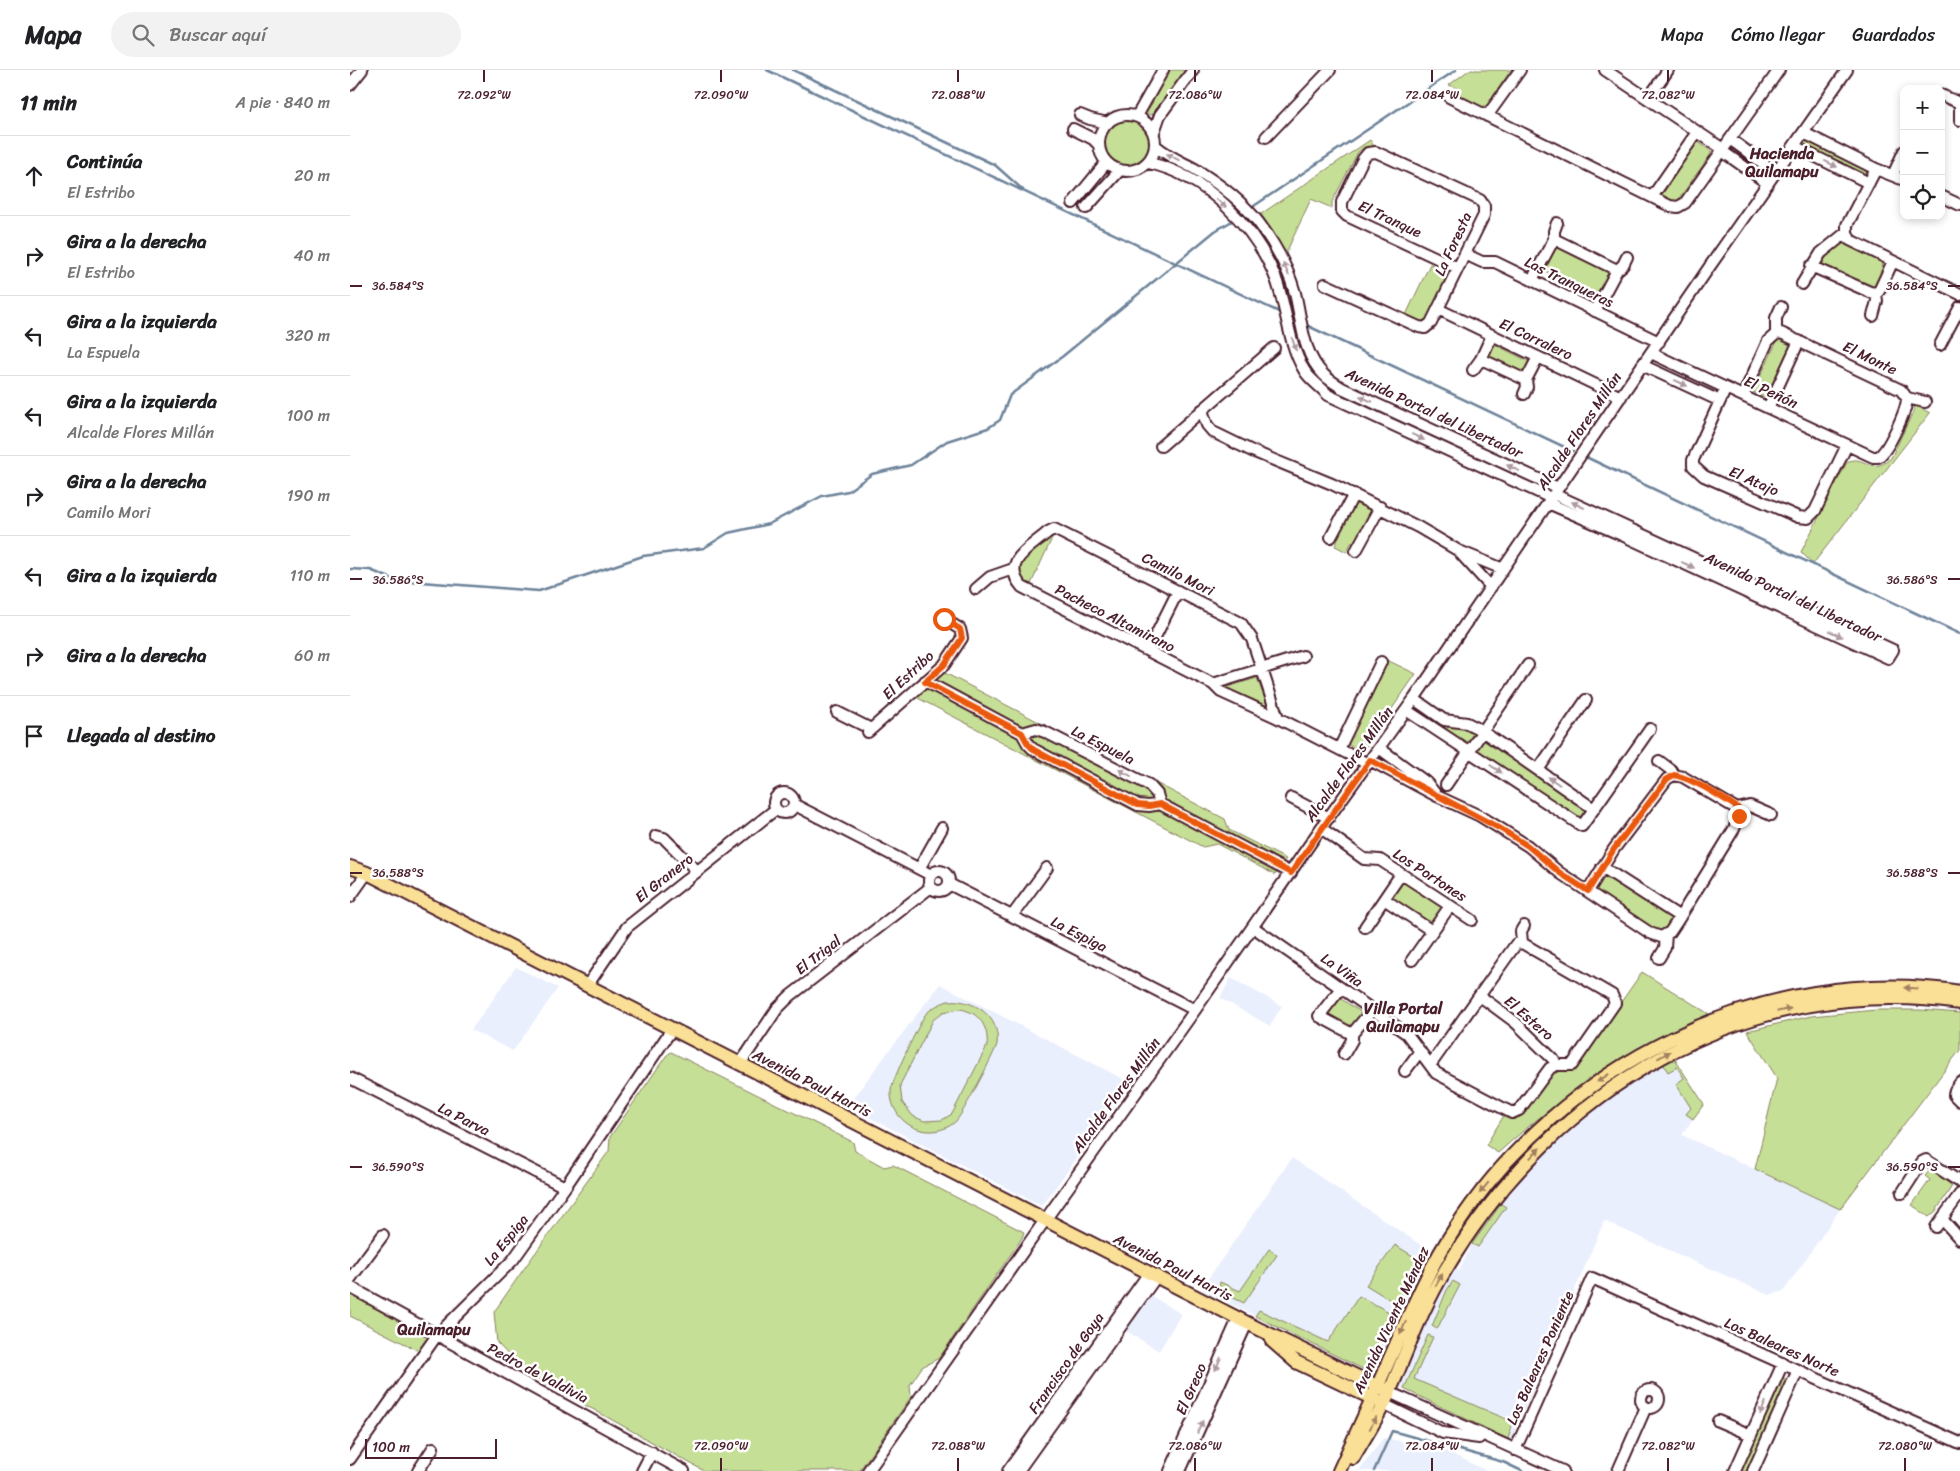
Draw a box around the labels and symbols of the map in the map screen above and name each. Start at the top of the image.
text: 72.092°W [457,84,512,106]
text: 72.090°W [694,84,749,106]
text: 72.088°W [931,84,986,106]
text: 72.086°W [1168,84,1222,106]
text: 72.084°W [1405,84,1460,106]
text: 72.082°W [1641,84,1696,106]
district label: Hacienda Quilamapu [1744,139,1819,186]
one-way arrow [1166,153,1180,161]
one-way arrow [1824,161,1838,169]
street label: El Tranque [1354,193,1426,245]
one-way arrow [1214,197,1227,208]
street label: La Foresta [1427,207,1479,280]
street label: Las Tranqueras [1520,249,1619,315]
one-way arrow [1281,262,1289,276]
text: 36.584°S [372,275,424,297]
text: 36.584°S [1886,275,1938,297]
street label: El Corralero [1495,311,1577,368]
street label: El Monte [1838,334,1902,383]
one-way arrow [1290,337,1298,352]
street label: Avenida Portal del Libertador [1340,360,1528,466]
street label: Alcalde Flores Millán [1529,367,1628,496]
street label: El Peñón [1740,368,1802,416]
one-way arrow [1674,379,1688,387]
one-way arrow [1359,395,1373,403]
one-way arrow [1411,432,1426,441]
street label: El Atajo [1725,458,1784,504]
one-way arrow [1506,463,1521,472]
one-way arrow [1571,501,1585,509]
street label: Avenida Portal del Libertador [1699,544,1887,650]
street label: Camilo Mori [1137,545,1220,604]
one-way arrow [1681,562,1695,570]
text: 36.586°S [372,569,424,591]
text: 36.586°S [1886,569,1938,591]
street label: Pacheco Altamirano [1050,577,1180,660]
route start [933,608,956,631]
one-way arrow [1828,629,1843,638]
street label: El Estribo [876,644,940,706]
street label: Alcalde Flores Millán [1297,701,1400,828]
street label: La Espuela [1067,718,1140,772]
one-way arrow [1490,765,1503,774]
one-way arrow [1118,769,1133,777]
one-way arrow [1547,776,1561,786]
route end [1728,805,1751,828]
street label: Los Portones [1388,841,1472,909]
street label: El Granero [629,846,700,909]
text: 36.588°S [372,862,424,884]
text: 36.588°S [1886,862,1938,884]
street label: La Espiga [1046,909,1112,960]
street label: El Trigal [789,928,848,982]
street label: La Viña [1315,946,1369,994]
one-way arrow [1903,984,1919,992]
street label: El Estero [1498,989,1560,1047]
district label: Villa Portal Quilamapu [1364,994,1444,1041]
one-way arrow [1777,1006,1792,1014]
street label: Alcalde Flores Millán [1064,1032,1167,1159]
street label: Avenida Paul Harris [747,1041,876,1124]
one-way arrow [1656,1051,1671,1059]
one-way arrow [1596,1073,1610,1083]
street label: La Parva [433,1095,495,1143]
one-way arrow [1529,1147,1541,1159]
text: 36.590°S [372,1156,424,1178]
text: 36.590°S [1886,1156,1938,1178]
one-way arrow [1479,1181,1489,1195]
street label: La Espiga [477,1208,536,1272]
street label: Avenida Paul Harris [1108,1225,1237,1308]
street label: Avenida Vicente Méndez [1345,1241,1437,1399]
one-way arrow [1435,1274,1444,1287]
street label: Los Baleares Poniente [1499,1287,1581,1429]
street label: Francisco de Goya [1021,1306,1111,1419]
street label: Los Baleares Norte [1720,1310,1844,1384]
district label: Quilamapu [396,1315,471,1344]
one-way arrow [1399,1321,1407,1335]
street label: Pedro de Valdivia [483,1335,594,1411]
one-way arrow [1214,1356,1223,1371]
street label: El Greco [1168,1358,1214,1419]
one-way arrow [1759,1401,1767,1415]
one-way arrow [1369,1416,1378,1429]
one-way arrow [1197,1420,1205,1434]
text: 72.090°W [694,1435,749,1457]
text: 72.088°W [931,1435,986,1457]
text: 72.086°W [1168,1435,1222,1457]
text: 72.084°W [1405,1435,1460,1457]
text: 72.082°W [1641,1435,1696,1457]
text: 72.080°W [1878,1435,1933,1457]
scale bar [365,1436,498,1459]

